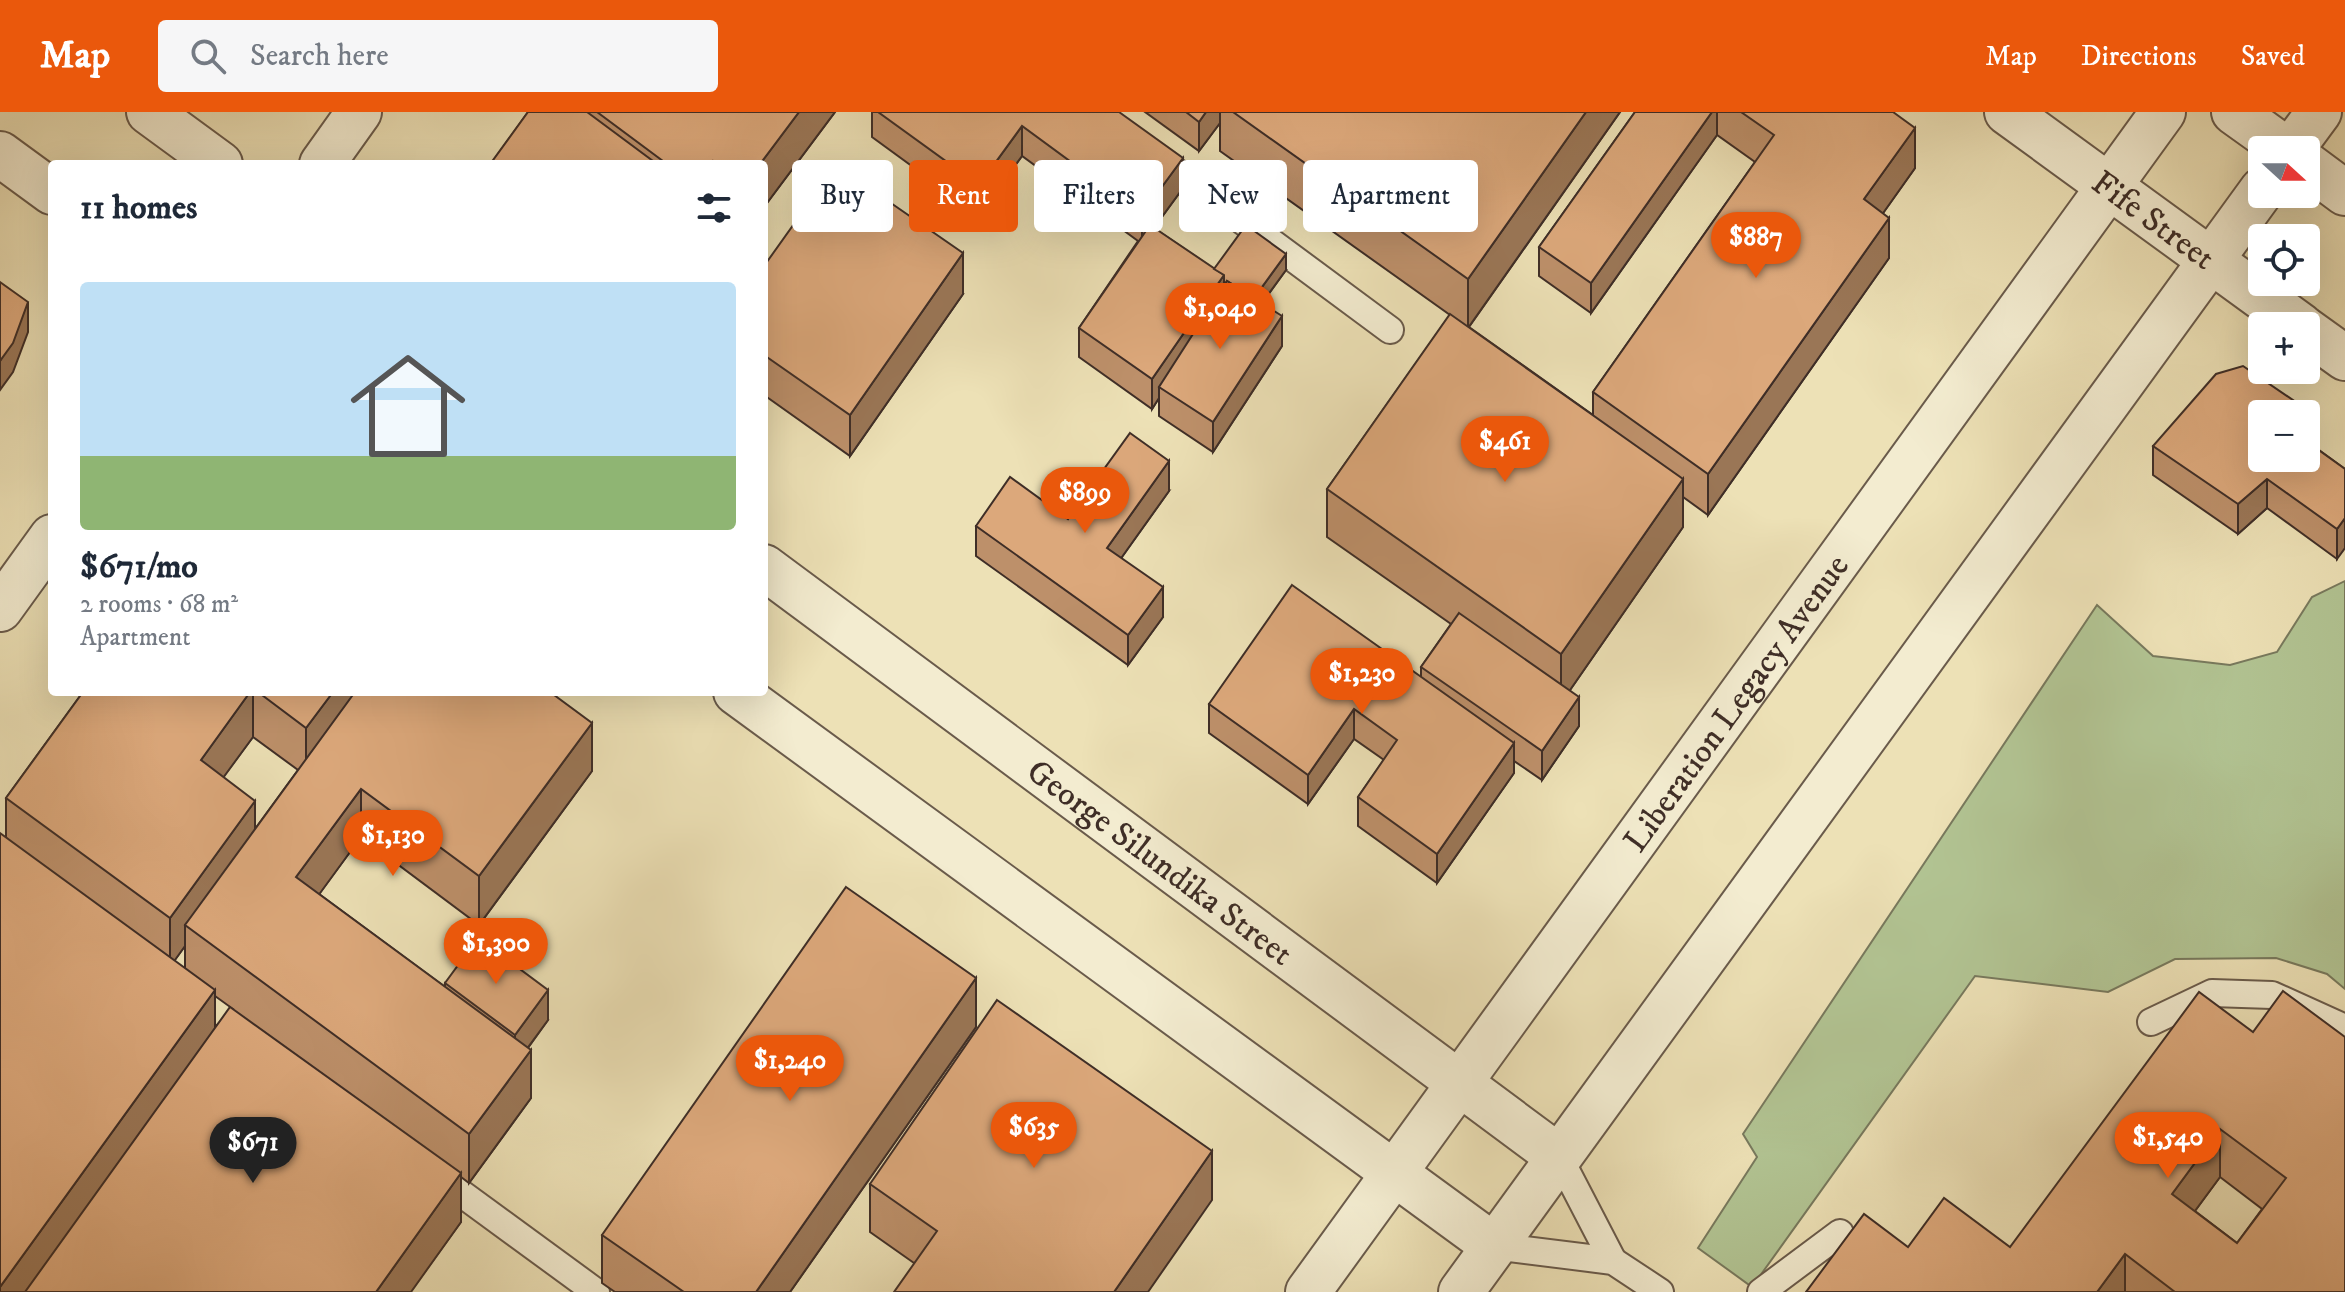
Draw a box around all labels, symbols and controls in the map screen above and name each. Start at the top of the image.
search box [158,20,718,92]
text: Map [40,32,110,80]
icon: search [186,34,230,78]
text: Search here [250,38,389,75]
text: Map [1985,39,2037,74]
text: Directions [2081,39,2197,74]
text: Saved [2241,39,2305,74]
north arrow [2248,136,2320,208]
map controls [2248,136,2320,472]
chip: Buy [792,160,893,232]
chip: Rent [909,160,1018,232]
chip: Filters [1034,160,1163,232]
chip: New [1179,160,1287,232]
chip: Apartment [1303,160,1478,232]
street label: Fife Street [2083,162,2223,280]
icon: filters [692,186,736,230]
text: 11 homes [80,187,197,229]
pin: $887 [1709,212,1803,280]
text: $887 [1729,221,1783,254]
button: locate [2248,224,2320,296]
pin: $1,040 [1155,283,1285,351]
text: $1,040 [1183,292,1257,325]
button: + [2248,312,2320,384]
icon: home [336,334,480,478]
button: − [2248,400,2320,472]
pin: $461 [1458,416,1552,484]
text: $461 [1479,425,1531,458]
pin: $899 [1038,467,1132,535]
text: $899 [1058,476,1112,509]
text: $671/mo [80,546,198,588]
street label: Liberation Legacy Avenue [1615,547,1859,861]
text: 2 rooms · 68 m² [80,588,238,621]
text: Apartment [80,621,191,654]
pin: $1,230 [1297,648,1427,716]
text: $1,230 [1328,657,1396,690]
street label: George Silundika Street [1018,751,1301,975]
pin: $1,130 [328,810,458,878]
text: $1,130 [361,819,425,852]
pin: $1,300 [431,918,561,986]
text: $1,300 [462,927,530,960]
pin: $1,240 [725,1035,855,1103]
text: $1,240 [754,1044,826,1077]
pin: $635 [987,1102,1081,1170]
text: $635 [1009,1111,1059,1144]
pin: $1,540 [2103,1112,2233,1180]
pin: $671 [206,1117,300,1185]
text: $1,540 [2133,1121,2203,1154]
text: $671 [228,1126,278,1159]

